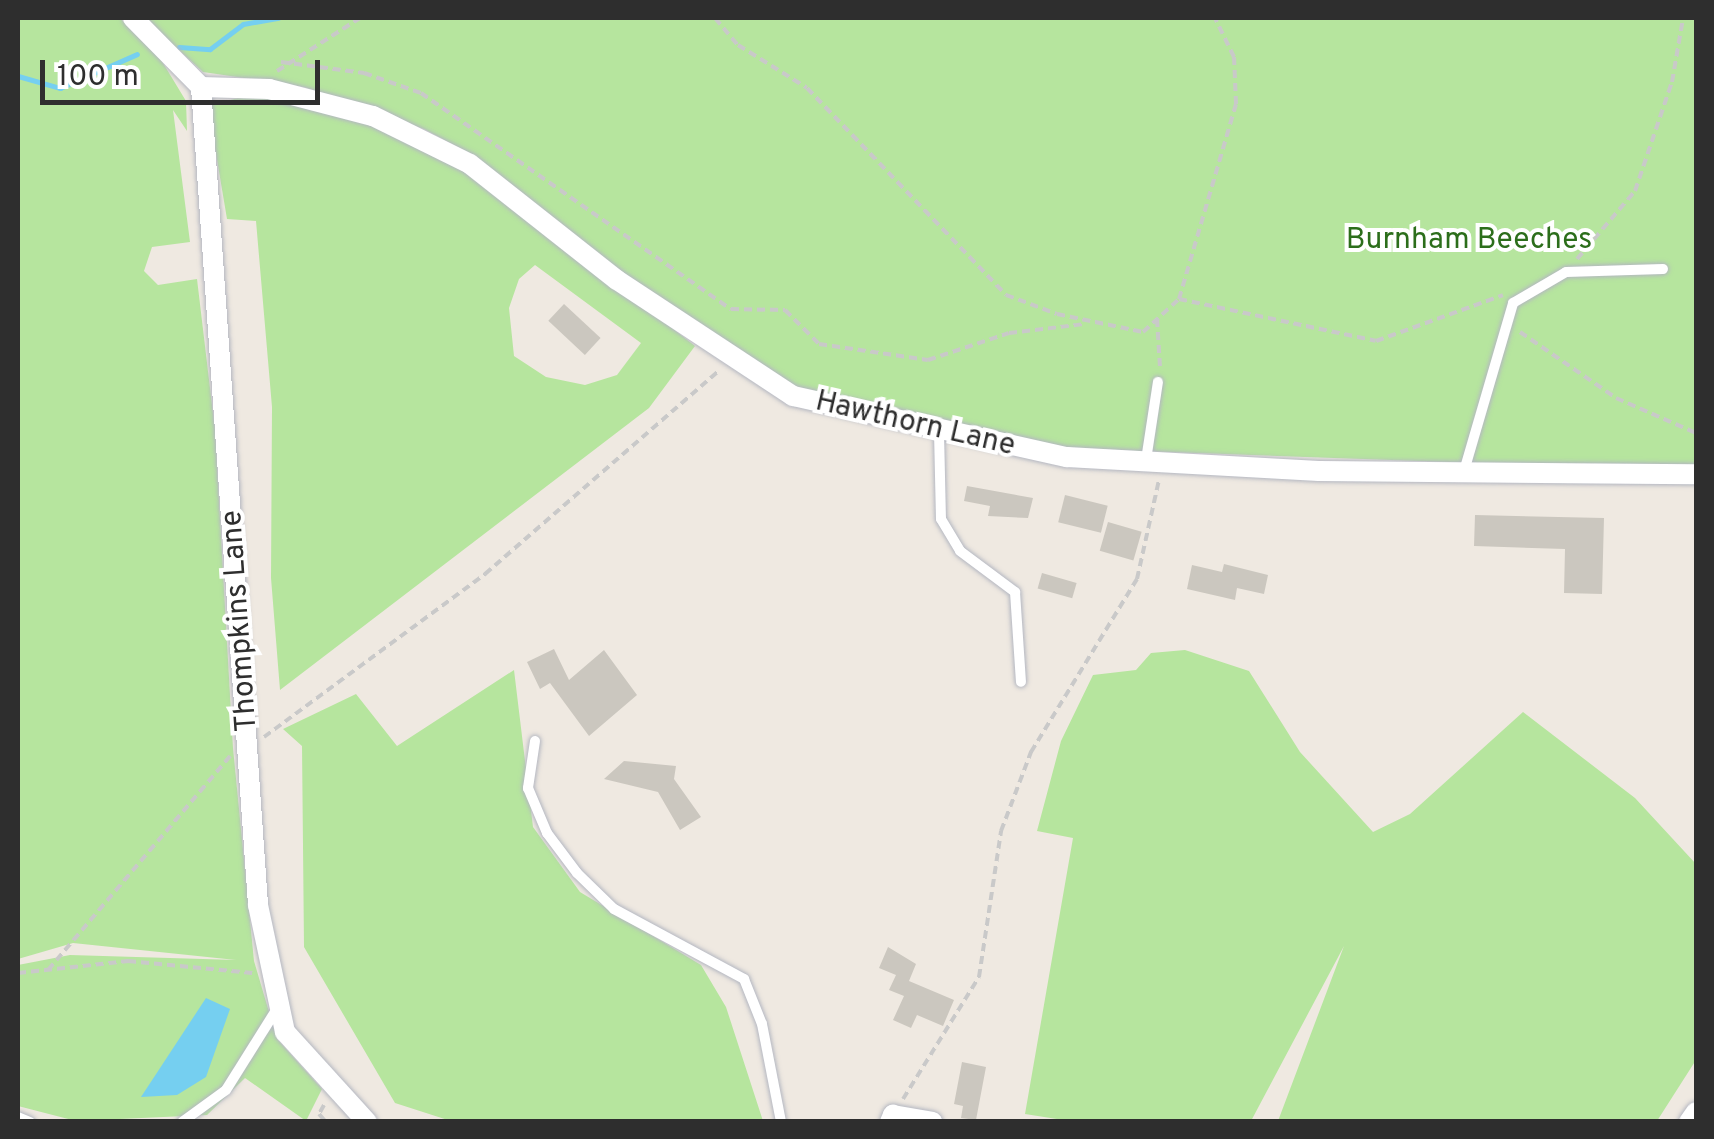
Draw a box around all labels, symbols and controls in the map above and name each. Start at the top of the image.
scale bar [45,40,325,102]
text: 100 m [57,59,139,96]
park label: Burnham Beeches [1346,223,1592,259]
street label: Hawthorn Lane [812,385,1018,465]
street label: Thompkins Lane [215,509,267,733]

